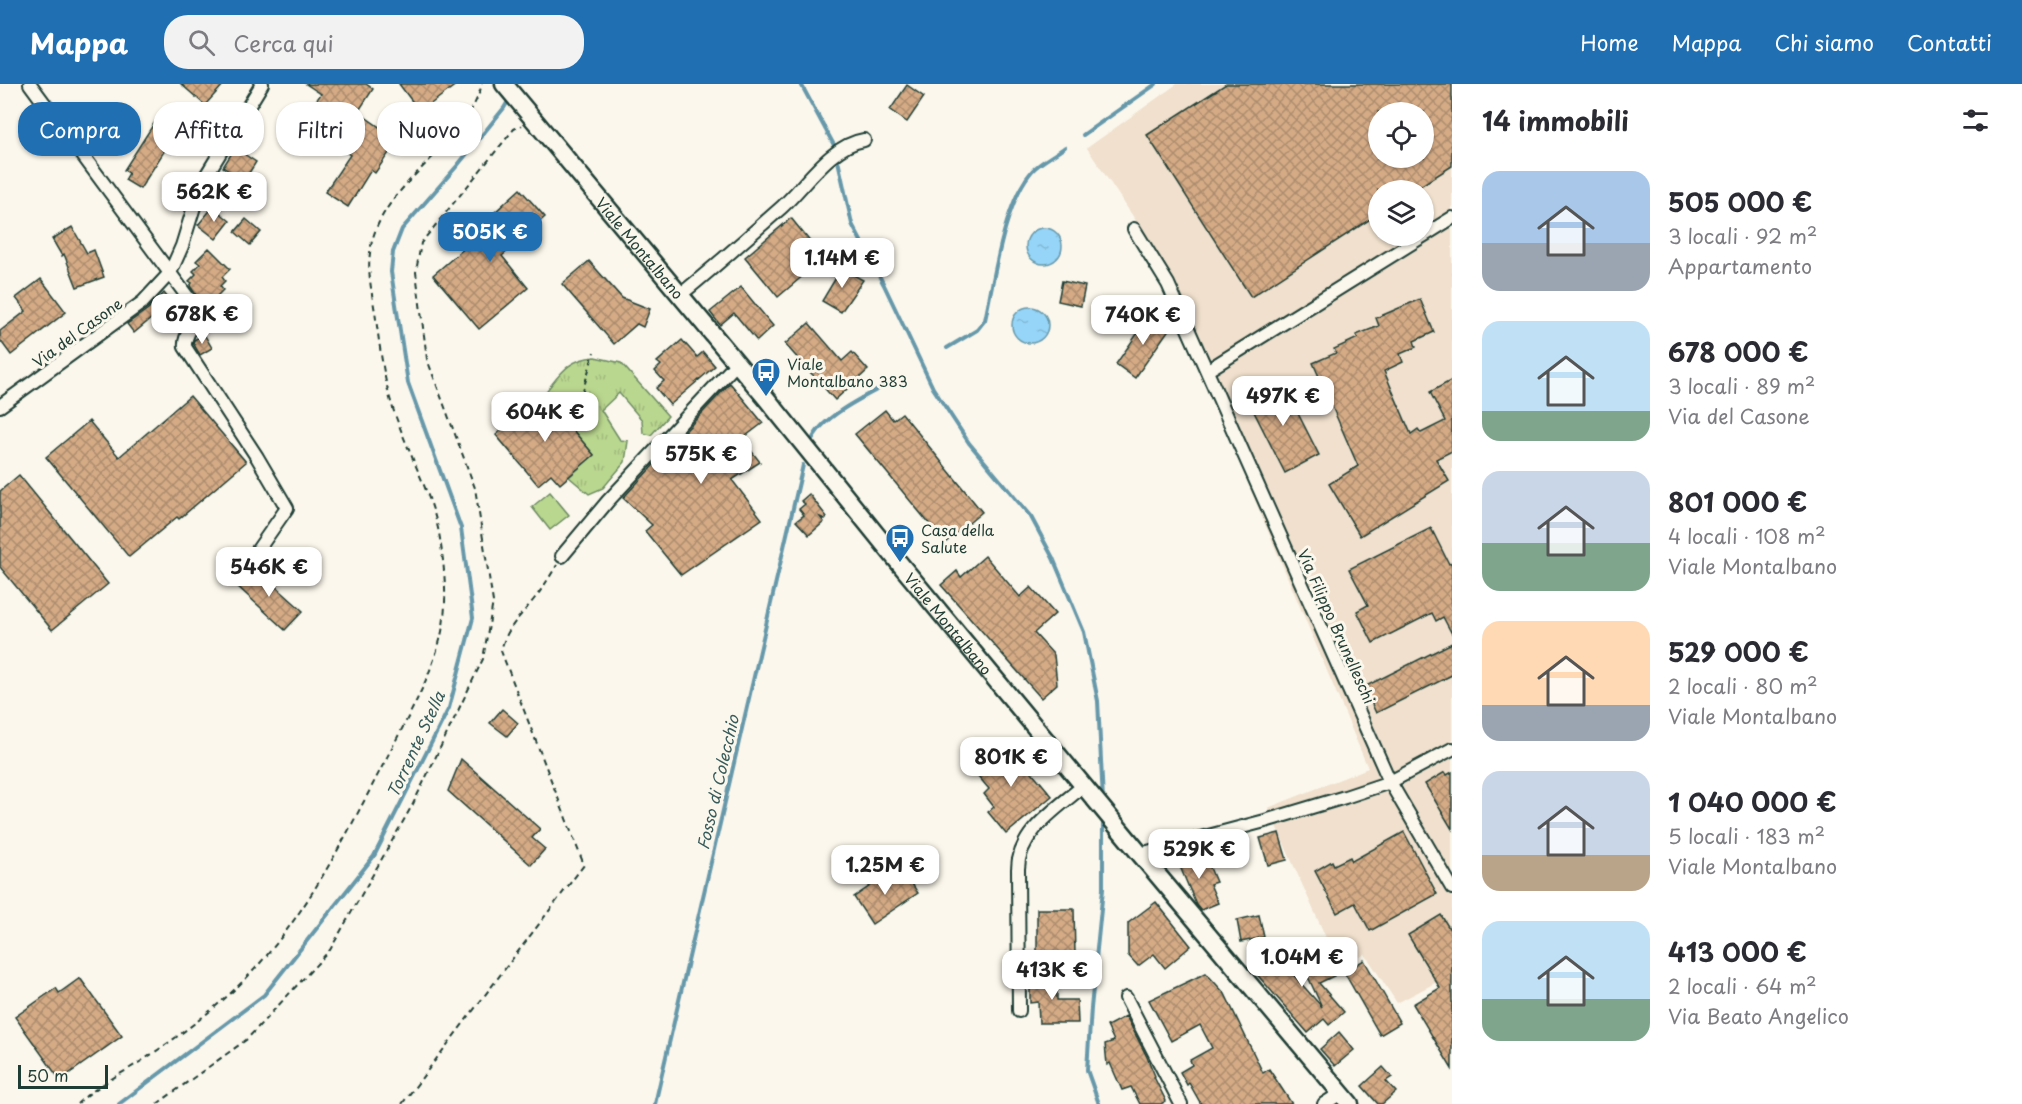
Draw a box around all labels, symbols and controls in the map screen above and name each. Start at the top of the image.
search box [164,15,584,69]
text: Mappa [30,21,128,64]
icon: search [185,26,218,59]
text: Cerca qui [233,26,334,59]
text: Home [1580,26,1639,58]
text: Mappa [1672,26,1742,58]
text: Chi siamo [1775,26,1874,58]
text: Contatti [1907,26,1992,58]
text: 14 immobili [1482,101,1629,140]
chip: Compra [18,102,141,156]
chip: Affitta [153,102,264,156]
chip: Filtri [276,102,365,156]
chip: Nuovo [377,102,482,156]
map controls [1368,102,1434,246]
button: locate [1368,102,1434,168]
icon: filters [1959,104,1992,137]
pin: 562K € [165,172,263,223]
text: 562K € [176,176,252,206]
button: layers [1368,180,1434,246]
text: 505 000 € [1668,182,1812,221]
street label: Viale Montalbano [591,191,690,304]
icon: home [1530,195,1602,267]
pin: 505K € [441,212,539,263]
text: 505K € [452,216,528,246]
text: 3 locali · 92 m² [1668,221,1817,251]
pin: 1.14M € [787,238,897,289]
text: 1.14M € [804,242,880,272]
text: Appartamento [1668,251,1812,281]
street label: Via del Casone [27,291,127,373]
pin: 678K € [153,294,251,345]
pin: 740K € [1094,295,1192,346]
text: 678K € [165,298,239,328]
text: 740K € [1105,299,1181,329]
text: 678 000 € [1668,332,1809,371]
icon: home [1530,345,1602,417]
place label: Viale Montalbano 383 [787,352,908,392]
bus stop icon: Viale Montalbano 383 [750,356,782,398]
text: 3 locali · 89 m² [1668,371,1815,401]
pin: 497K € [1234,376,1332,427]
text: 497K € [1246,380,1320,410]
pin: 604K € [496,392,594,443]
text: 604K € [505,396,585,426]
text: Via del Casone [1668,401,1810,431]
pin: 575K € [652,434,750,485]
text: 575K € [665,438,737,468]
text: 801 000 € [1668,482,1807,521]
icon: home [1530,495,1602,567]
place label: Casa della Salute [921,518,995,558]
text: 4 locali · 108 m² [1668,521,1825,551]
bus stop icon: Casa della Salute [884,522,916,564]
street label: Via Filippo Brunelleschi [1292,545,1382,707]
pin: 546K € [220,547,318,598]
text: 546K € [230,551,308,581]
text: Viale Montalbano [1668,551,1837,581]
street label: Viale Montalbano [900,567,998,679]
text: 529 000 € [1668,632,1809,671]
icon: home [1530,645,1602,717]
text: 2 locali · 80 m² [1668,671,1818,701]
water label: Torrente Stella [380,686,451,801]
text: Viale Montalbano [1668,701,1837,731]
water label: Fosso di Colecchio [690,711,744,852]
pin: 801K € [962,737,1060,788]
text: 801K € [974,741,1048,771]
text: 1 040 000 € [1668,782,1837,821]
icon: home [1530,795,1602,867]
text: 5 locali · 183 m² [1668,821,1825,851]
pin: 529K € [1150,829,1248,880]
text: 529K € [1162,833,1236,863]
pin: 1.25M € [830,845,940,896]
text: 1.25M € [845,849,925,879]
text: Viale Montalbano [1668,851,1837,881]
text: 413 000 € [1668,932,1807,971]
pin: 1.04M € [1247,937,1357,988]
text: 1.04M € [1260,941,1344,971]
icon: home [1530,945,1602,1017]
pin: 413K € [1003,950,1101,1001]
text: 413K € [1016,954,1088,984]
text: 2 locali · 64 m² [1668,971,1817,1001]
text: Via Beato Angelico [1668,1001,1849,1031]
scale bar [18,1062,108,1090]
text: 50 m [27,1063,68,1087]

